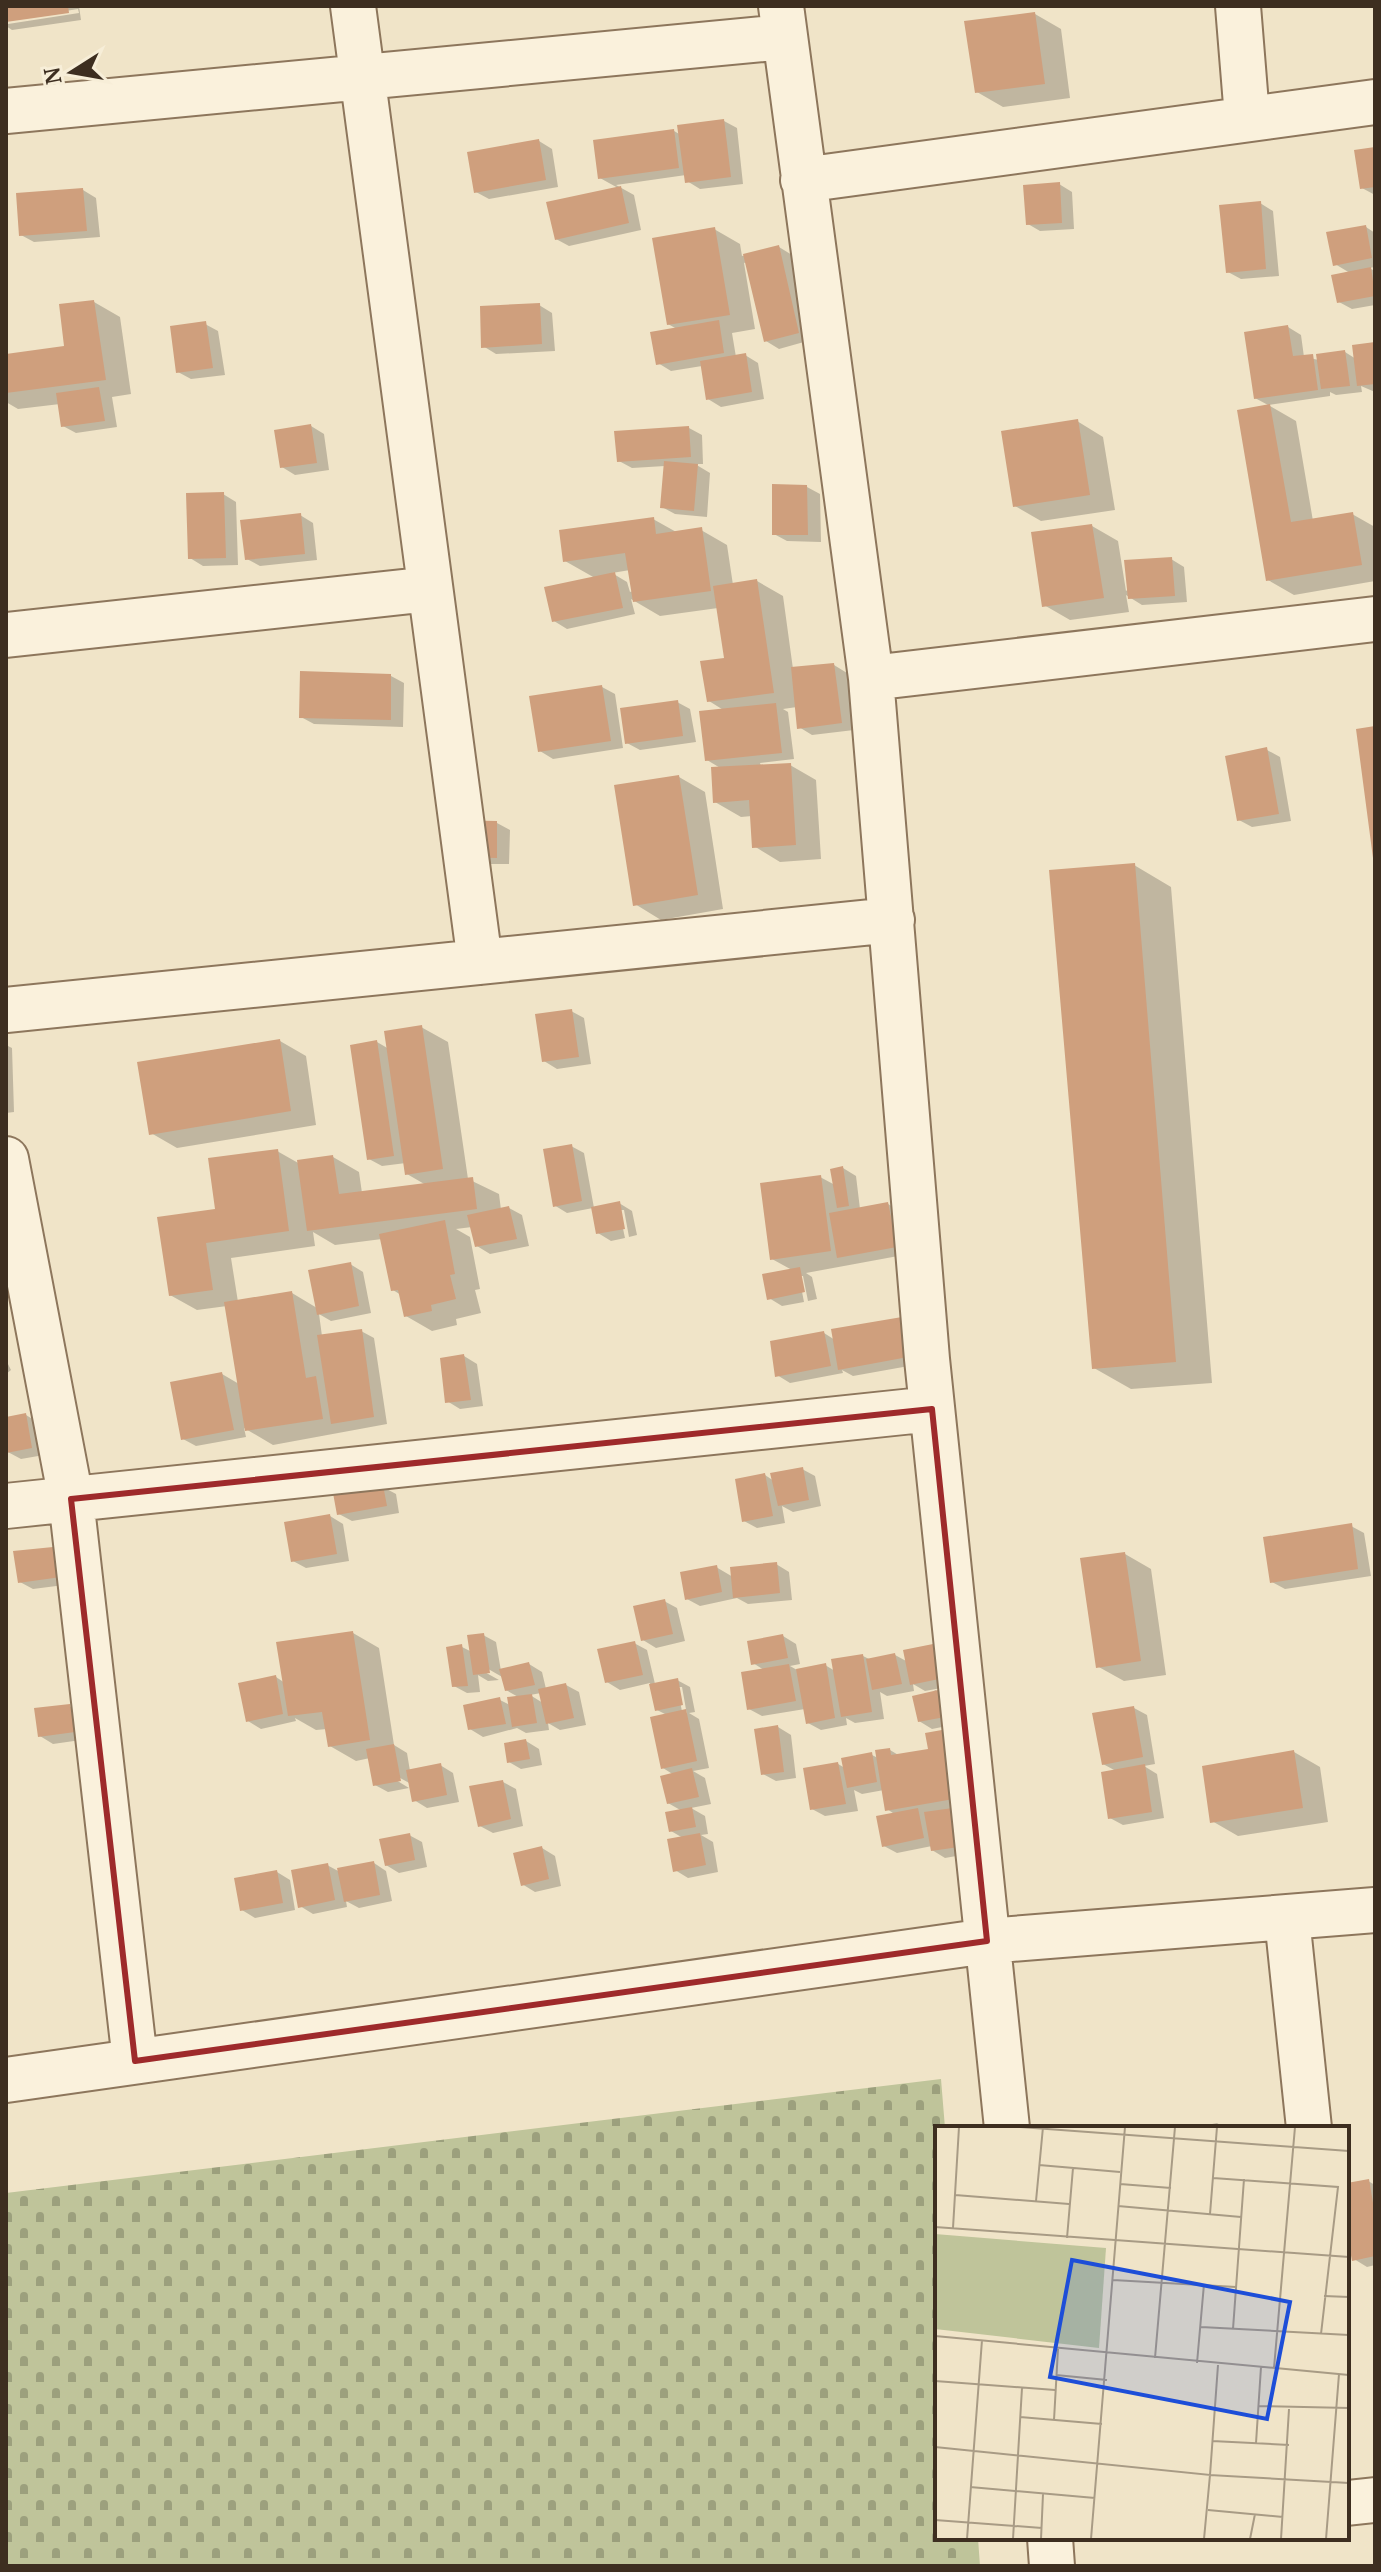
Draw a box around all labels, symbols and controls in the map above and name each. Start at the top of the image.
north arrow [32,32,112,112]
text: N [36,65,68,87]
inset map [935,2126,1349,2540]

